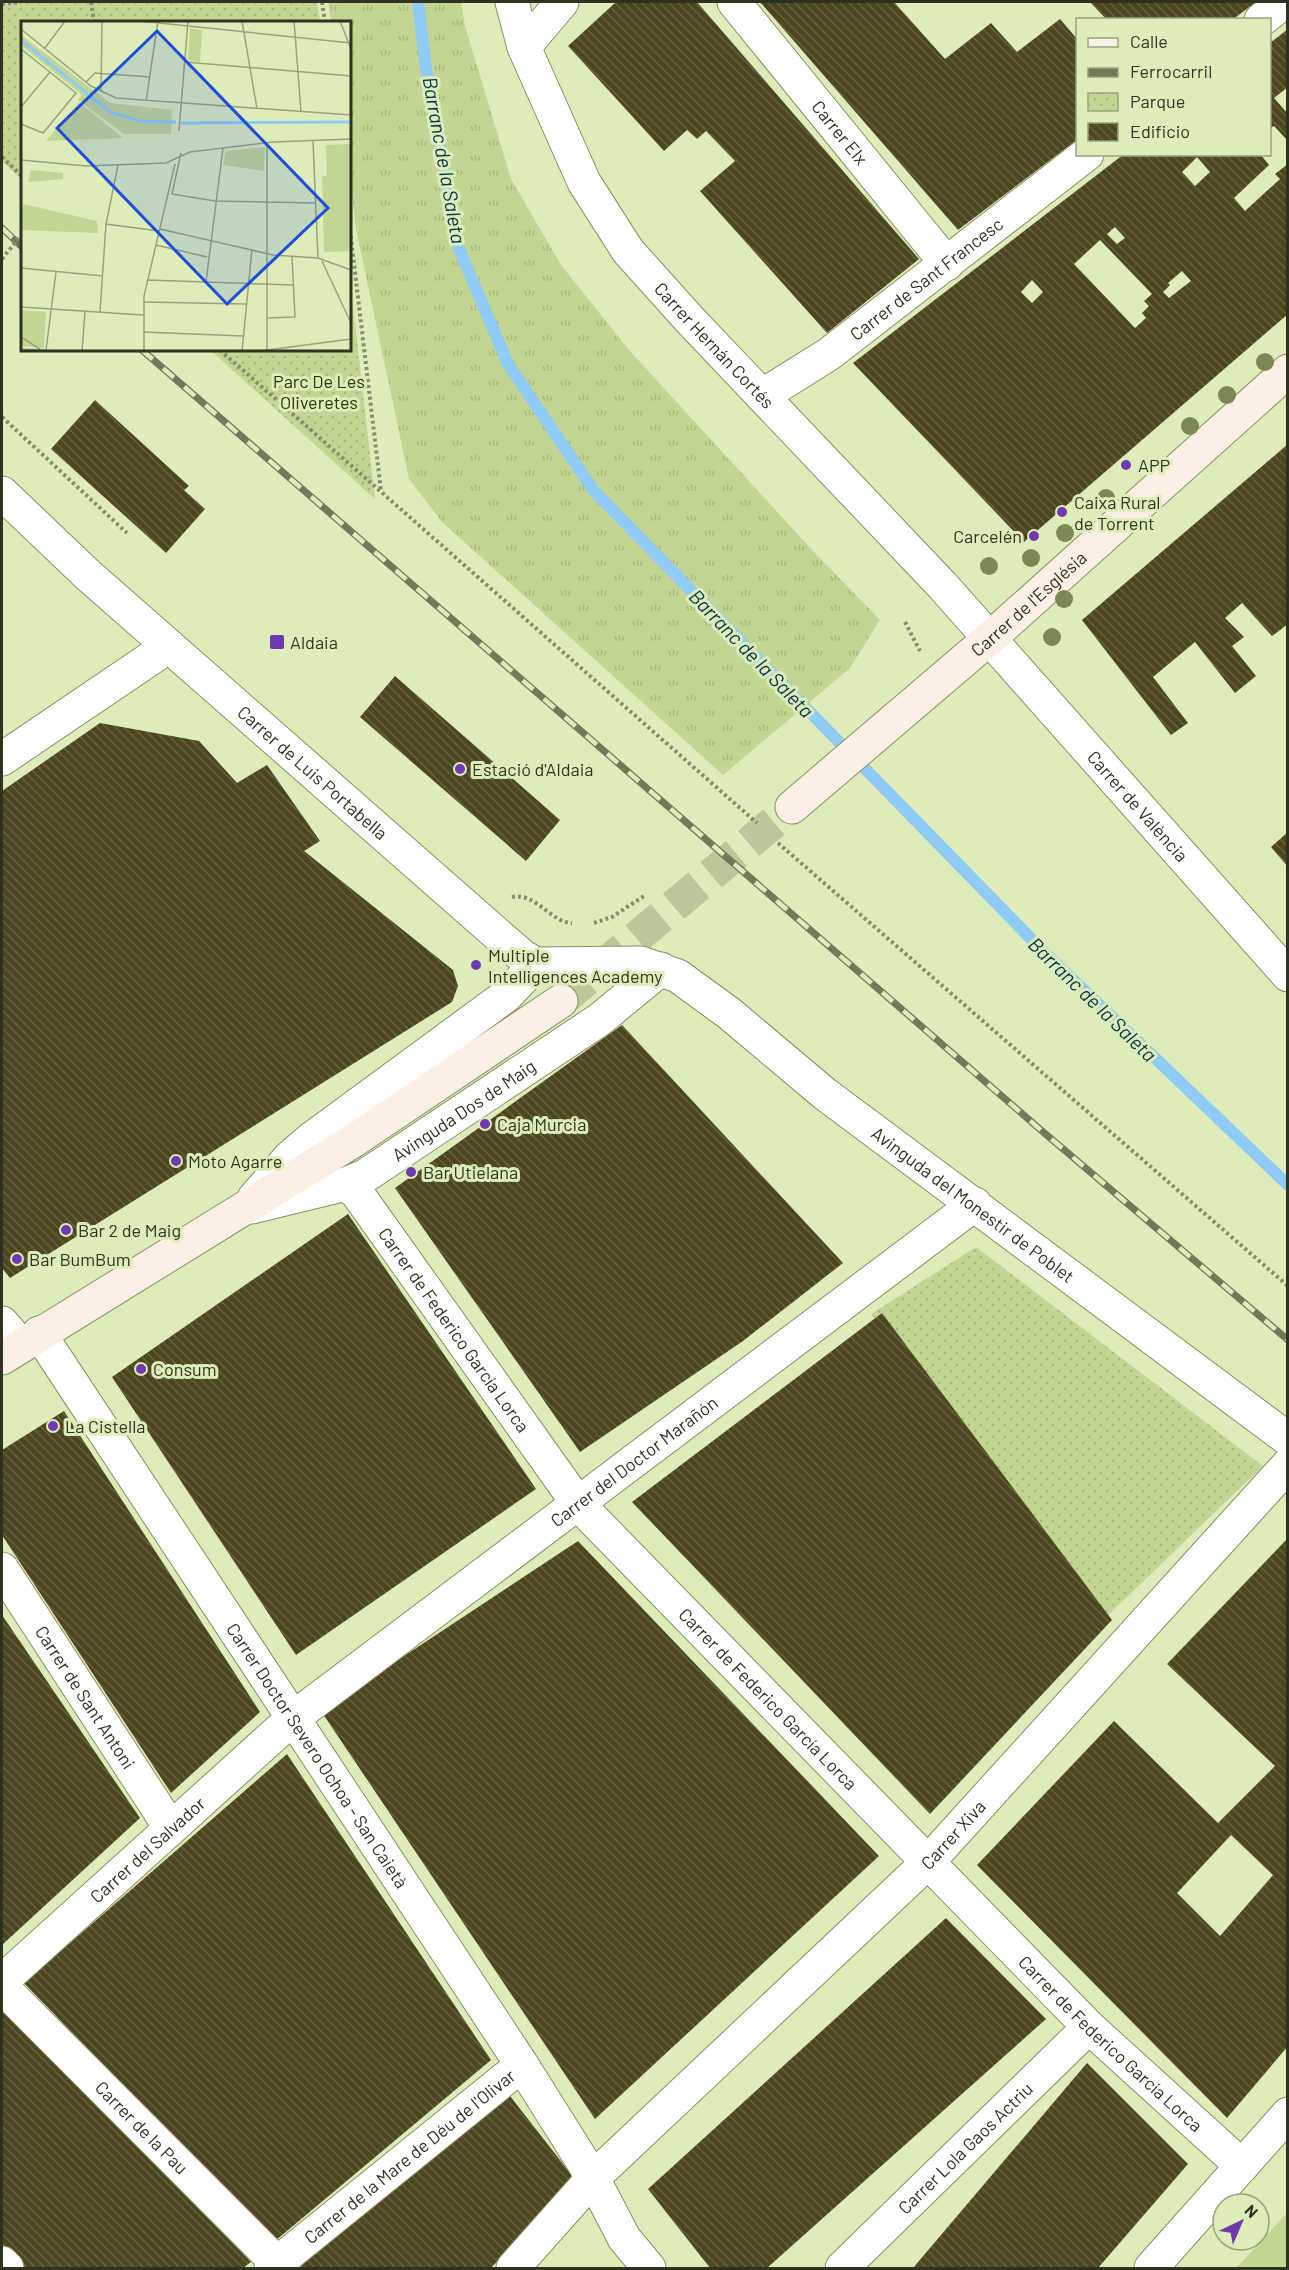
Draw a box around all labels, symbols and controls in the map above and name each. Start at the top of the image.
legend [1076,18,1271,156]
inset map [21,21,351,351]
text: Calle [1130,30,1168,52]
text: Ferrocarril [1130,60,1212,82]
water label: Barranc de la Saleta [419,75,471,245]
text: Parque [1130,90,1185,112]
street label: Carrer Elx [807,96,873,169]
text: Edificio [1130,120,1190,142]
street label: Carrer de Sant Francesc [845,213,1007,345]
street label: Carrer Hernán Cortés [650,277,779,413]
park label: Parc De Les Oliveretes [273,370,365,413]
place label: APP [1138,454,1170,476]
marker: APP [1119,458,1133,472]
place label: Caixa Rural de Torrent [1074,491,1161,534]
marker: Caixa Rural de Torrent [1055,505,1069,519]
place label: Carcelén [953,525,1022,547]
marker: Carcelén [1027,529,1041,543]
street label: Carrer de l'Església [966,546,1091,661]
water label: Barranc de la Saleta [685,584,819,722]
place label: Aldaia [290,631,338,653]
marker: Aldaia [268,633,286,651]
street label: Carrer de Luis Portabella [233,701,392,844]
street label: Carrer de València [1083,746,1193,866]
place label: Estació d'Aldaia [472,758,593,780]
marker: Estació d'Aldaia [453,762,467,776]
water label: Barranc de la Saleta [1024,932,1162,1066]
place label: Multiple Intelligences Academy [488,944,663,987]
marker: Multiple Intelligences Academy [469,958,483,972]
street label: Avinguda Dos de Maig [388,1055,540,1166]
place label: Caja Murcia [497,1113,586,1135]
marker: Caja Murcia [478,1117,492,1131]
street label: Avinguda del Monestir de Poblet [867,1122,1079,1287]
place label: Moto Agarre [188,1150,282,1172]
marker: Moto Agarre [169,1154,183,1168]
place label: Bar Utielana [423,1161,518,1183]
marker: Bar Utielana [404,1165,418,1179]
place label: Bar 2 de Maig [78,1219,181,1241]
marker: Bar 2 de Maig [59,1223,73,1237]
street label: Carrer de Federico García Lorca [374,1223,535,1436]
place label: Bar BumBum [29,1248,131,1270]
marker: Bar BumBum [10,1252,24,1266]
place label: Consum [153,1358,217,1380]
marker: Consum [134,1362,148,1376]
street label: Carrer del Doctor Marañón [546,1391,722,1531]
place label: La Cistella [65,1415,146,1437]
marker: La Cistella [46,1419,60,1433]
street label: Carrer de Federico García Lorca [674,1603,862,1794]
street label: Carrer Doctor Severo Ochoa - San Caietà [222,1619,413,1892]
street label: Carrer de Sant Antoni [31,1621,140,1773]
street label: Carrer del Salvador [85,1792,210,1907]
street label: Carrer Xiva [916,1795,990,1874]
street label: Carrer de Federico García Lorca [1014,1951,1207,2136]
street label: Carrer de la Mare de Déu de l'Olivar [299,2064,520,2248]
street label: Carrer de la Pau [91,2076,193,2178]
street label: Carrer Lola Gaos Actriu [893,2077,1037,2218]
north arrow [1211,2192,1271,2252]
text: N [1241,2200,1262,2221]

